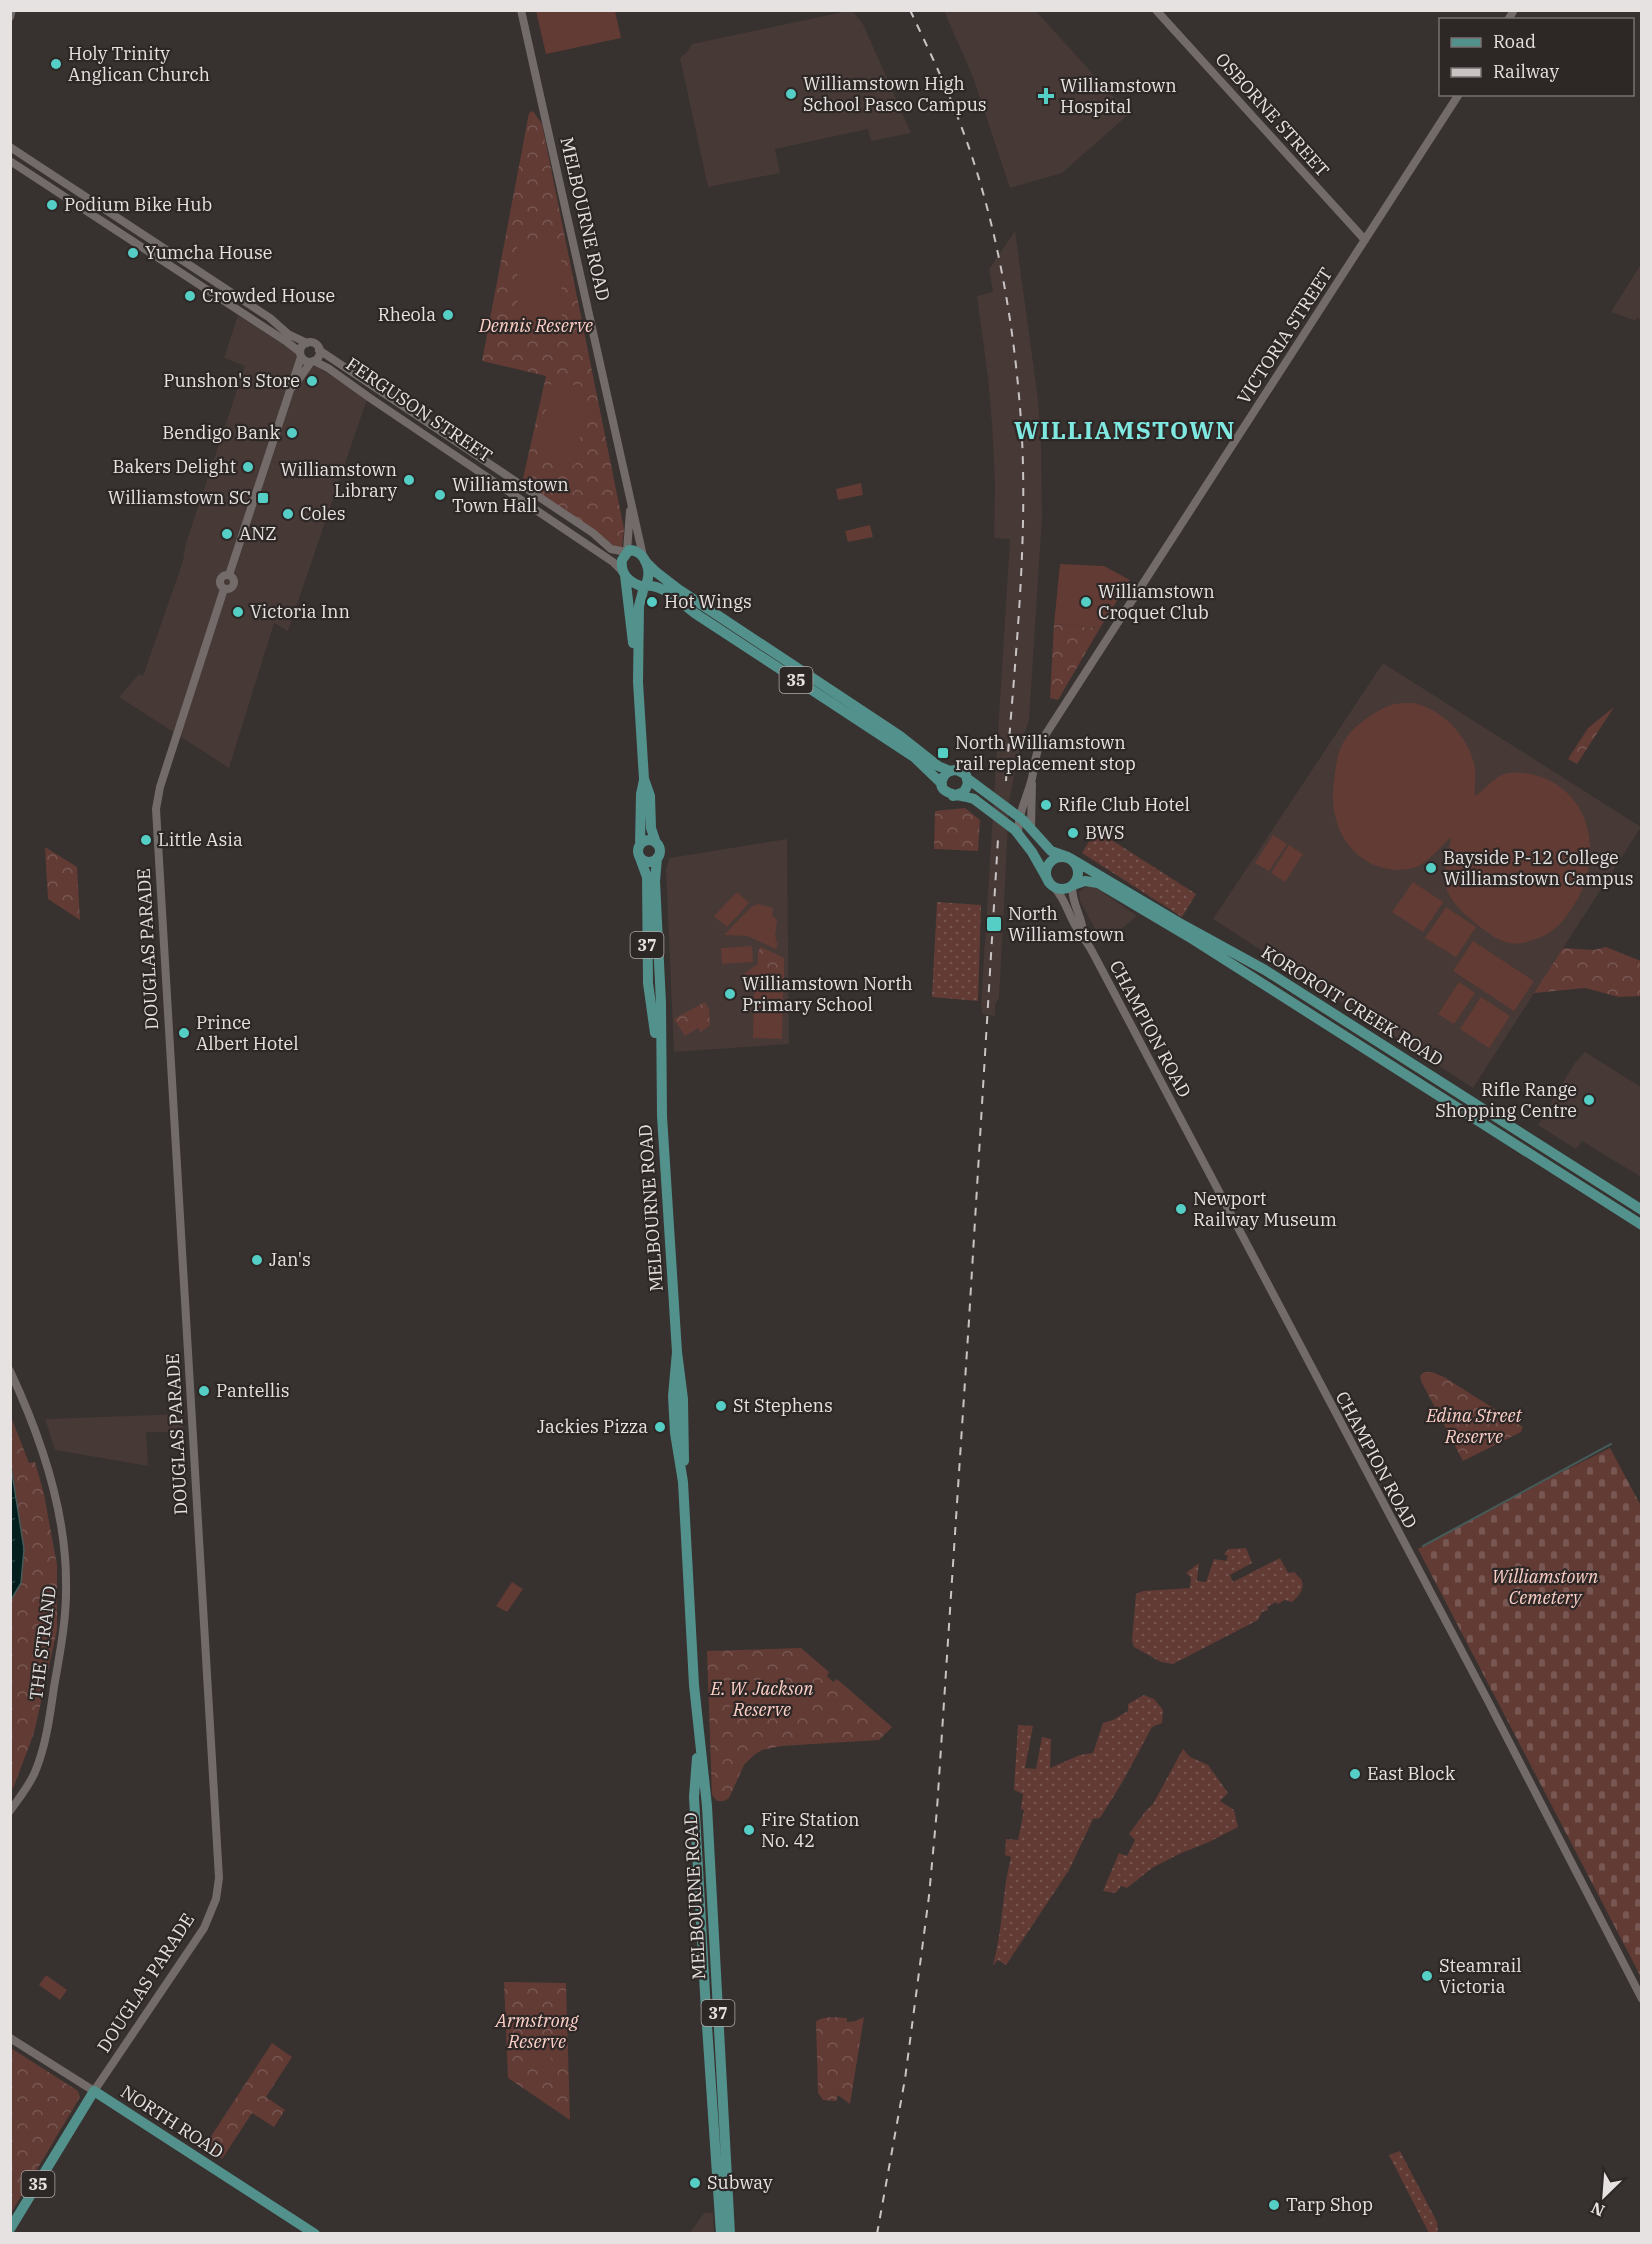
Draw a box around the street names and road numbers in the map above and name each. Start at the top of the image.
street label: OSBORNE STREET [1211,48,1334,182]
street label: MELBOURNE ROAD [555,135,616,303]
street label: VICTORIA STREET [1232,263,1337,408]
street label: FERGUSON STREET [342,352,497,467]
road number: 35 [780,667,812,693]
street label: DOUGLAS PARADE [132,868,163,1030]
road number: 37 [630,932,664,958]
street label: KOROROIT CREEK ROAD [1257,940,1447,1071]
street label: CHAMPION ROAD [1105,956,1196,1101]
street label: MELBOURNE ROAD [633,1124,668,1292]
street label: DOUGLAS PARADE [161,1353,192,1515]
street label: CHAMPION ROAD [1331,1387,1422,1532]
street label: THE STRAND [24,1584,61,1701]
street label: MELBOURNE ROAD [679,1812,710,1980]
street label: DOUGLAS PARADE [92,1909,199,2057]
road number: 37 [702,2000,734,2026]
street label: NORTH ROAD [117,2080,228,2163]
road number: 35 [22,2171,54,2197]

